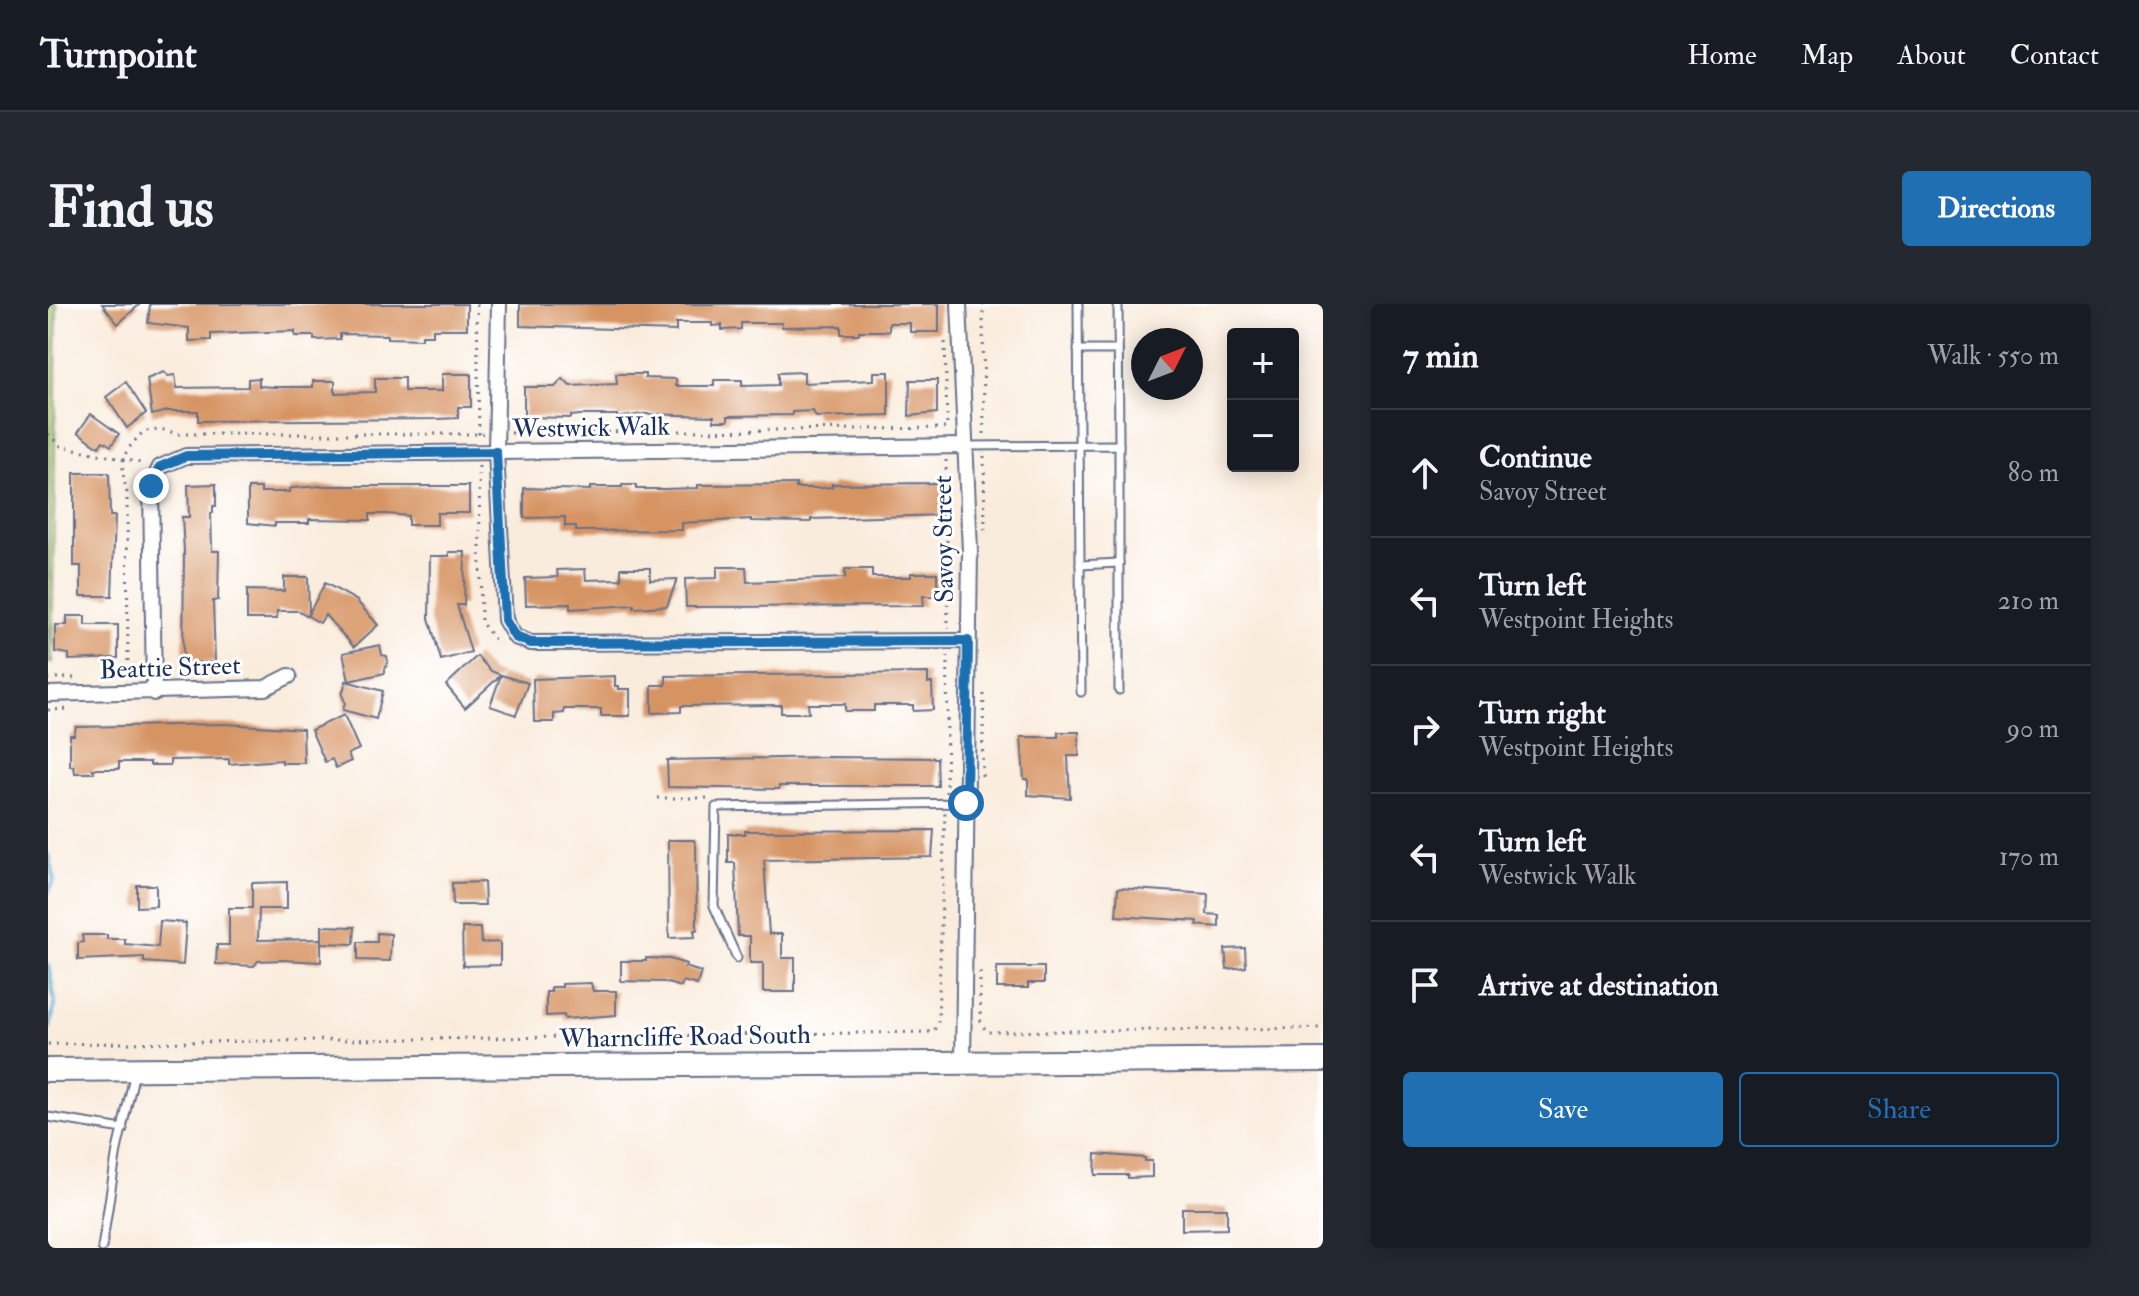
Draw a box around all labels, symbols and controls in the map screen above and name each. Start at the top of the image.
text: Turnpoint [40,31,197,79]
text: Home [1687,38,1757,73]
text: Map [1801,38,1853,73]
text: About [1897,38,1966,73]
text: Contact [2010,38,2099,73]
button: Directions [1902,171,2091,246]
text: Find us [48,173,214,244]
north arrow [1131,328,1203,400]
map controls [1227,328,1299,472]
button: + [1227,328,1299,400]
text: 7 min [1403,335,1479,378]
text: Walk · 550 m [1927,340,2059,372]
button: − [1227,400,1299,472]
street label: Westwick Walk [511,411,671,445]
text: Continue [1479,439,1592,476]
icon: ahead [1403,451,1447,495]
text: 80 m [2008,457,2059,489]
route end [133,468,169,504]
street label: Savoy Street [927,475,961,603]
text: Savoy Street [1479,476,1607,508]
text: Turn left [1479,567,1586,604]
icon: left [1403,579,1447,623]
text: 210 m [1998,585,2059,617]
text: Westpoint Heights [1479,604,1673,636]
street label: Beattie Street [99,650,241,686]
text: Turn right [1479,695,1606,732]
icon: right [1403,707,1447,751]
text: 90 m [2007,713,2059,745]
text: Westpoint Heights [1479,732,1673,764]
route start [948,785,984,821]
text: Turn left [1479,823,1586,860]
icon: left [1403,835,1447,879]
text: 170 m [1999,841,2059,873]
text: Westwick Walk [1479,860,1637,892]
icon: arrive [1403,963,1447,1007]
text: Arrive at destination [1479,967,1719,1004]
street label: Wharncliffe Road South [558,1019,811,1055]
button: Save [1403,1072,1723,1147]
button: Share [1739,1072,2059,1147]

